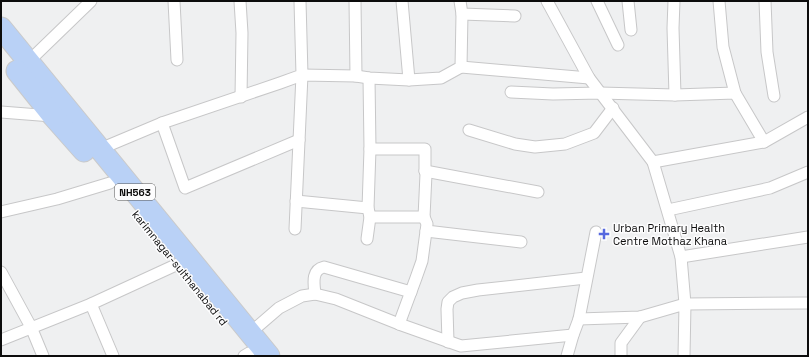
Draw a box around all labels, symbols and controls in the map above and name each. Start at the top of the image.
road number: NH563 [115,184,155,200]
street label: karimnagar-sulthanabad rd [129,208,231,328]
place label: Urban Primary Health Centre Mothaz Khana [613,221,728,248]
marker: Urban Primary Health Centre Mothaz Khana [598,228,610,240]

